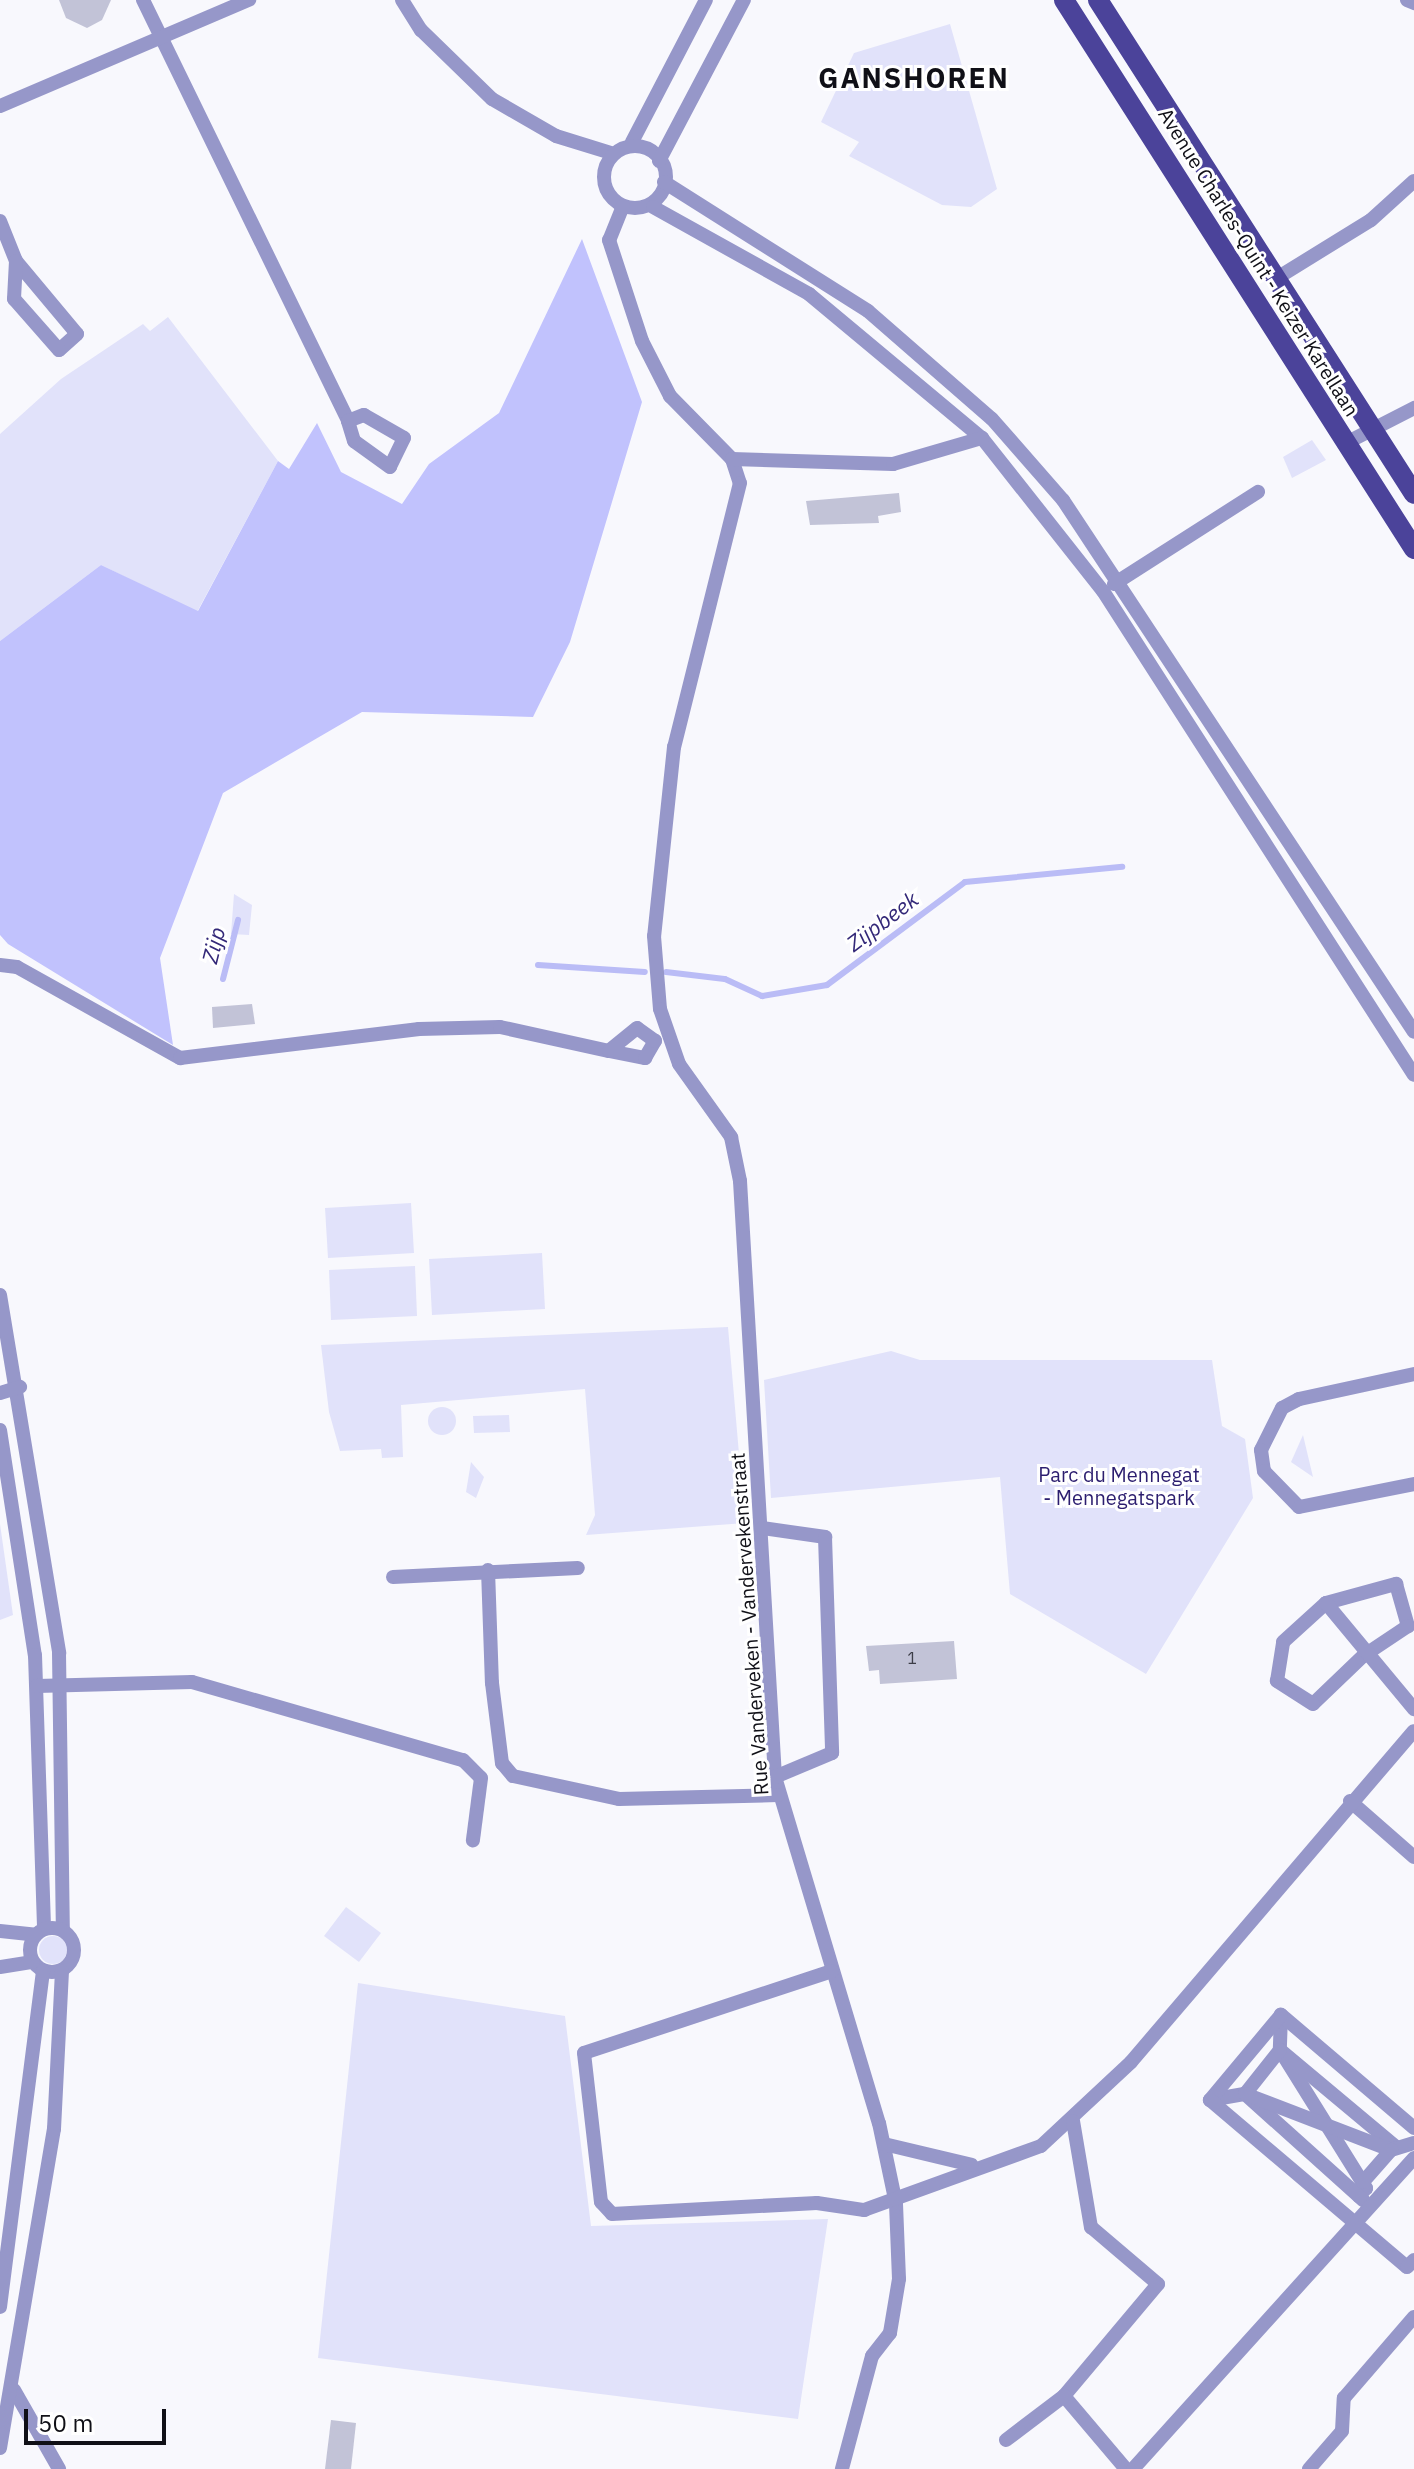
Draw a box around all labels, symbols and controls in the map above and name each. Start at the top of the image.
district label: GANSHOREN [818,61,1010,95]
street label: Avenue Charles-Quint - Keizer Karellaan [1154,103,1364,421]
water label: Zijpbeek [841,886,923,956]
water label: Zijp [196,924,230,966]
street label: Rue Vanderveken - Vandervekenstraat [725,1452,773,1796]
park label: Parc du Mennegat - Mennegatspark [1038,1462,1200,1509]
house number: 1 [907,1648,917,1668]
scale bar [28,2393,170,2443]
text: 50 m [38,2407,93,2439]

